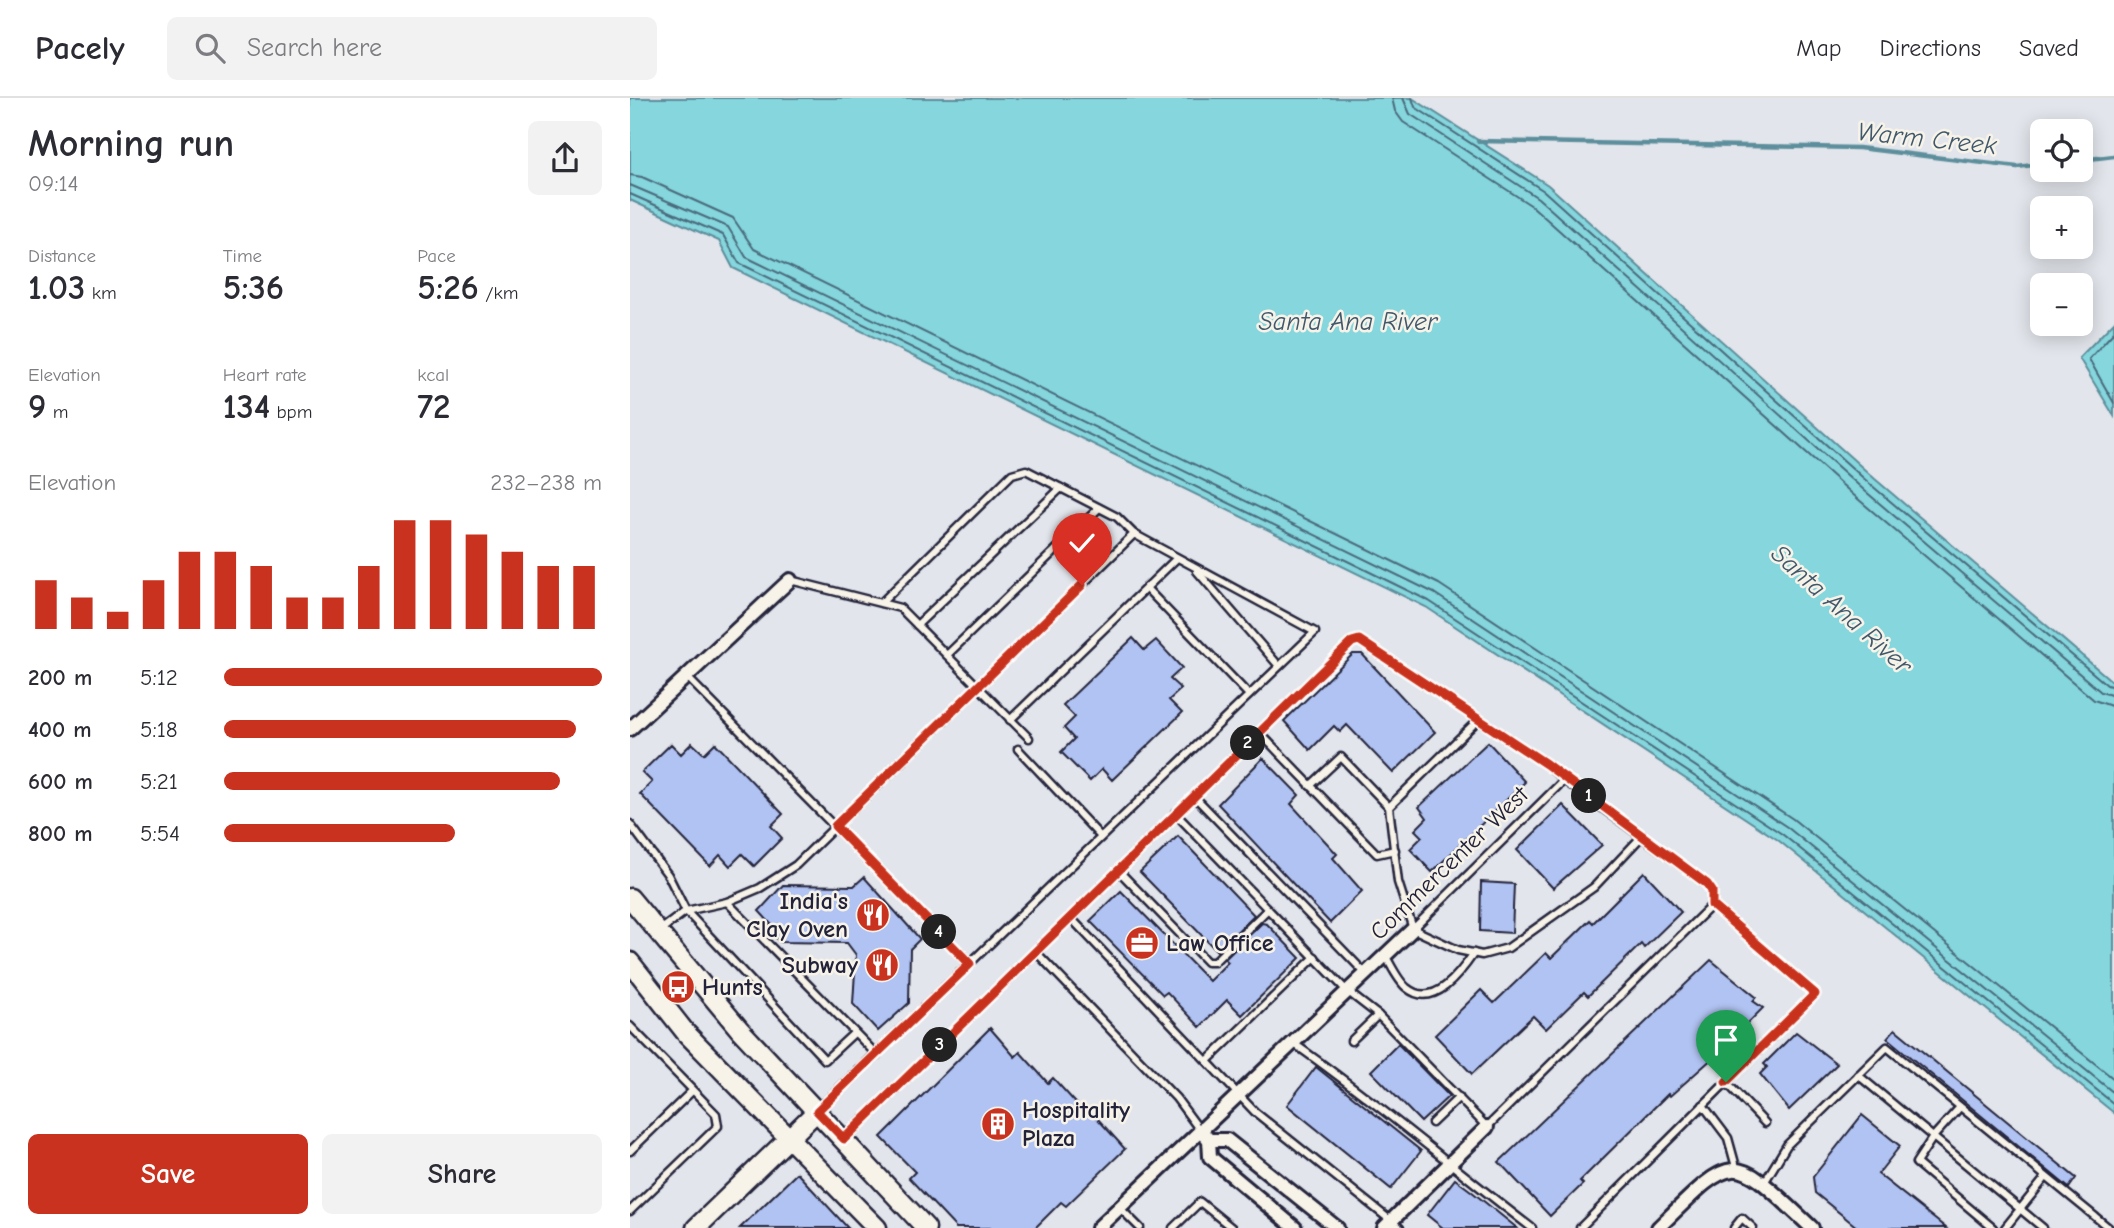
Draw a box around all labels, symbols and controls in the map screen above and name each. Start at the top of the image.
search box [167,17,657,80]
text: Pacely [35,29,125,67]
icon: search [191,29,229,67]
text: Search here [247,33,382,63]
text: Map [1796,34,1842,62]
text: Directions [1880,34,1981,62]
text: Saved [2019,34,2079,62]
water label: Warm Creek [1856,117,1998,161]
map controls [2030,119,2093,336]
button: locate [2030,119,2093,182]
button: share [528,121,602,195]
text: Morning run [28,122,234,166]
text: 09:14 [28,170,79,197]
button: + [2030,196,2093,259]
text: Distance [28,245,96,267]
text: Time [223,245,262,267]
text: Pace [417,245,456,267]
text: 1.03 [28,267,85,308]
text: 5:36 [223,267,284,308]
text: 5:26 [417,267,479,308]
button: − [2030,273,2093,336]
text: km [85,282,117,304]
text: /km [479,282,518,304]
water label: Santa Ana River [1259,307,1439,337]
text: Elevation [28,364,101,386]
text: Heart rate [223,364,306,386]
text: kcal [417,364,449,386]
text: 9 [28,386,46,427]
text: 134 [223,386,270,427]
text: 72 [417,386,451,427]
text: m [46,401,68,423]
text: bpm [270,401,312,423]
text: Elevation [28,469,116,496]
text: 232–238 m [490,469,602,496]
pin [1052,513,1112,585]
icon: check [1063,524,1101,562]
water label: Santa Ana River [1765,539,1919,682]
text: 200 m [28,664,92,691]
text: 5:12 [140,664,178,691]
text: 400 m [28,716,92,743]
text: 5:18 [140,716,178,743]
pin: 2 [1230,726,1266,760]
text: 2 [1243,731,1252,753]
text: 600 m [28,768,93,795]
text: 5:21 [140,768,178,795]
pin: 1 [1572,778,1606,814]
street label: Commercenter West [1364,780,1535,946]
text: 1 [1585,784,1592,806]
text: 800 m [28,820,93,847]
text: 5:54 [140,820,180,847]
place label: India's Clay Oven [746,887,848,943]
restaurant icon: India's Clay Oven [854,896,892,934]
pin: 4 [922,914,956,950]
text: 4 [934,920,943,942]
office icon: Law Office [1123,924,1161,962]
place label: Law Office [1166,929,1274,957]
restaurant icon: Subway [863,946,901,984]
place label: Subway [782,951,858,979]
bus stop icon: Hunts [659,968,697,1006]
place label: Hunts [702,973,763,1001]
pin [1696,1010,1756,1082]
icon: arrive [1707,1021,1745,1059]
pin: 3 [922,1028,958,1062]
text: 3 [935,1033,944,1055]
place label: Hospitality Plaza [1022,1096,1130,1152]
building icon: Hospitality Plaza [979,1105,1017,1143]
button: Save [28,1134,308,1214]
button: Share [322,1134,602,1214]

